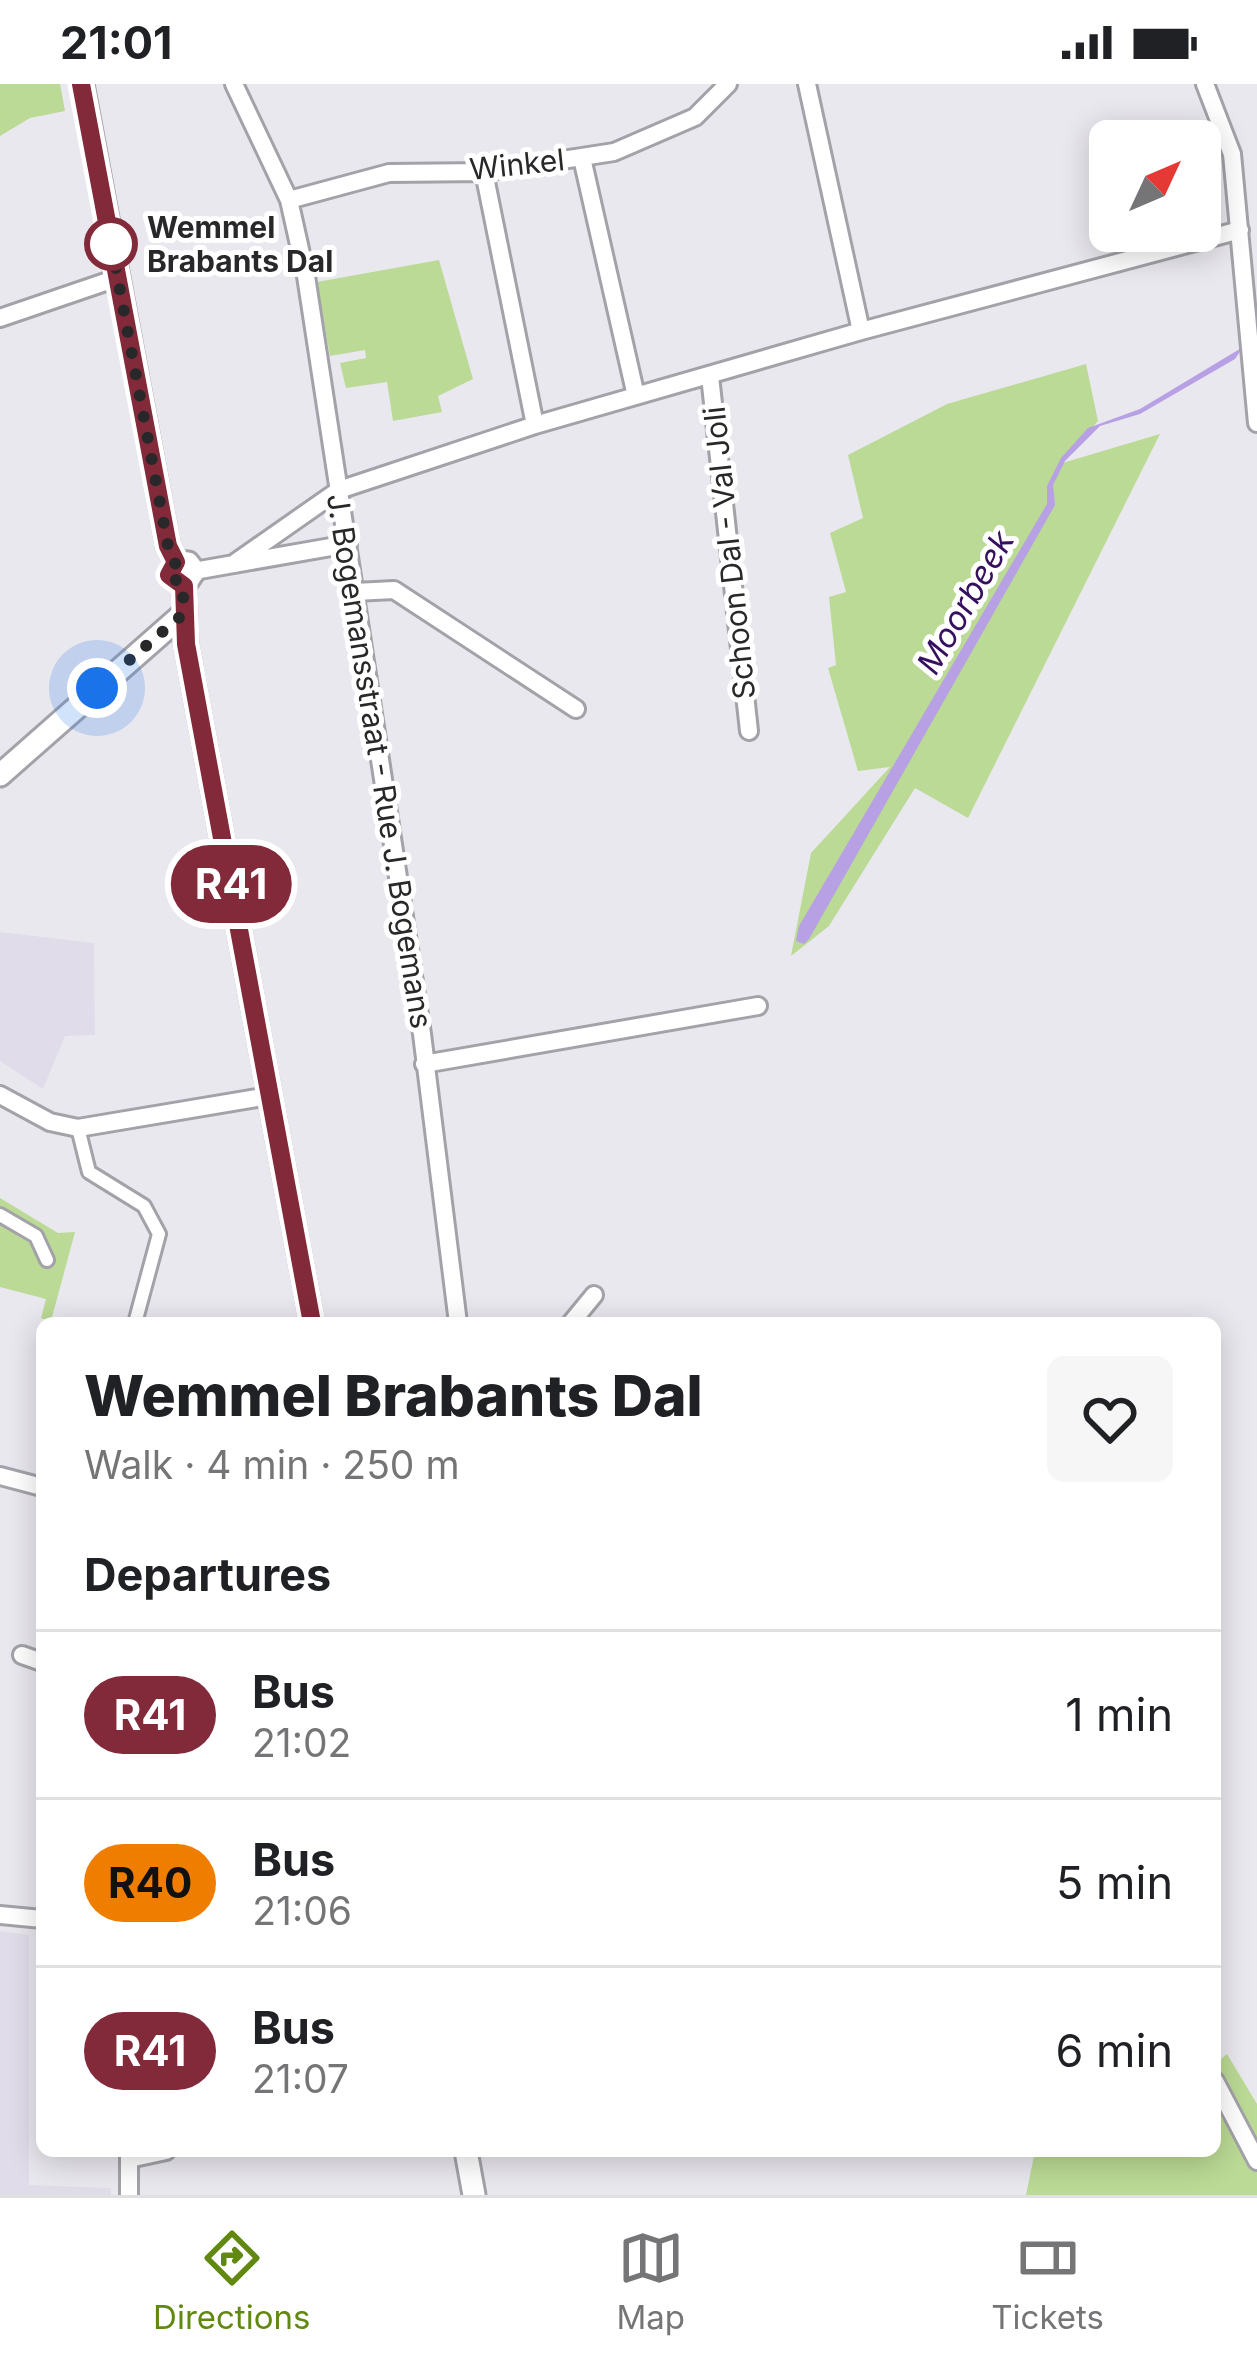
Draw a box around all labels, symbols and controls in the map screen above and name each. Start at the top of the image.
text: 21:01 [60,15,173,70]
north arrow [1089,120,1221,252]
map controls [1089,120,1221,252]
street label: Winkel [468,141,566,187]
place label: Wemmel Brabants Dal [147,209,333,279]
marker: Wemmel Brabants Dal [86,219,136,269]
street label: Schoon Dal - Val Joli [696,405,762,701]
street label: J. Bogemansstraat - Rue J. Bogemans [320,491,440,1031]
water label: Moorbeek [908,523,1022,681]
your location [67,658,127,718]
line badge: R41 [162,845,300,923]
text: R41 [195,858,267,909]
button: heart [1047,1356,1173,1482]
text: Wemmel Brabants Dal [84,1361,703,1430]
text: Walk · 4 min · 250 m [84,1441,460,1488]
text: Departures [84,1547,331,1602]
text: Bus [252,1664,335,1719]
text: 1 min [1065,1687,1173,1742]
text: R41 [114,1689,186,1740]
text: 21:02 [252,1719,351,1766]
text: Bus [252,1832,335,1887]
text: 5 min [1056,1855,1173,1910]
text: R40 [108,1857,192,1908]
text: 21:06 [252,1887,352,1934]
text: Bus [252,2000,335,2055]
text: 6 min [1056,2023,1173,2078]
text: R41 [114,2025,186,2076]
text: 21:07 [252,2055,349,2102]
tab: Directions [153,2225,310,2337]
tab: Map [617,2225,685,2337]
tab: Tickets [991,2225,1104,2337]

